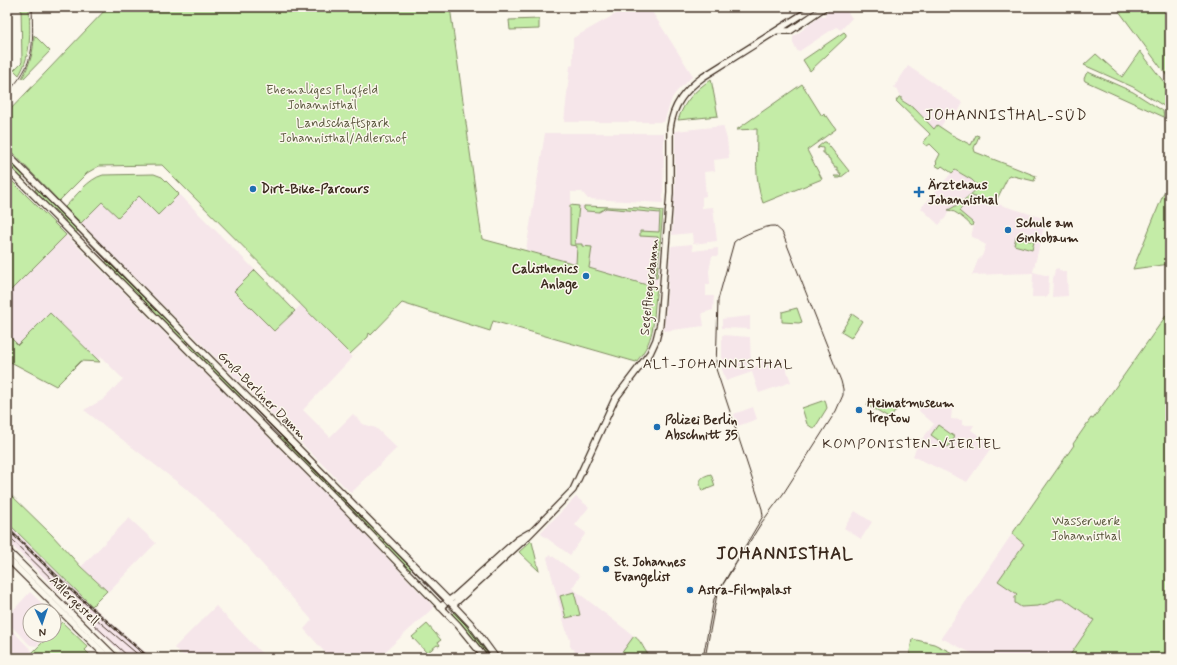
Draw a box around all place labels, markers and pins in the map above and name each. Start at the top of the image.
place label: Ärztehaus Johannisthal [928,177,999,209]
place label: Dirt-Bike-Parcours [261,181,369,198]
marker: Dirt-Bike-Parcours [248,184,258,194]
marker: Ärztehaus Johannisthal [913,186,925,198]
place label: Schule am Ginkobaum [1016,215,1079,247]
marker: Schule am Ginkobaum [1003,225,1013,235]
place label: Calisthenics Anlage [512,261,578,295]
marker: Calisthenics Anlage [581,271,591,281]
place label: Heimatmuseum Treptow [867,395,955,427]
marker: Heimatmuseum Treptow [854,405,864,415]
place label: Polizei Berlin Abschnitt 35 [665,412,738,444]
marker: Polizei Berlin Abschnitt 35 [652,422,662,432]
place label: St. Johannes Evangelist [614,554,686,588]
marker: St. Johannes Evangelist [601,564,611,574]
place label: Astra-Filmpalast [698,582,793,599]
marker: Astra-Filmpalast [685,585,695,595]

